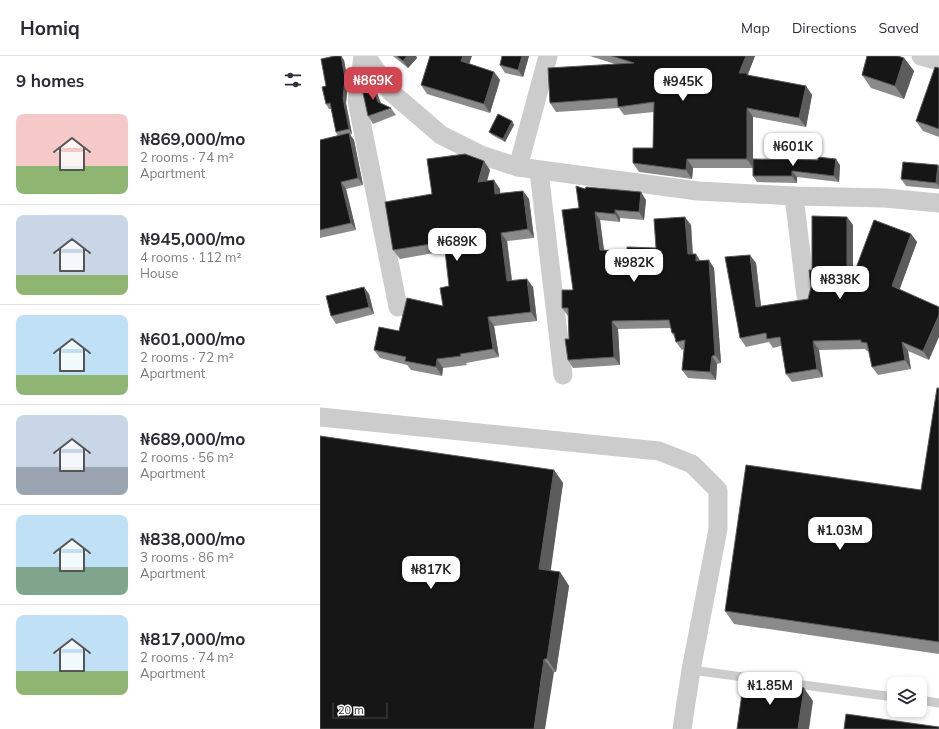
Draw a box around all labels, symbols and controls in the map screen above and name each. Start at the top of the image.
text: Homiq [20,16,80,40]
text: Map [741,19,770,37]
text: Directions [792,19,857,37]
text: Saved [879,19,919,37]
pin: ₦869K [345,67,401,101]
pin: ₦945K [655,68,711,102]
icon: filters [282,69,304,91]
text: 9 homes [16,70,84,91]
text: ₦869K [353,72,393,88]
text: ₦945K [663,73,703,89]
text: ₦869,000/mo [140,128,245,149]
icon: home [48,130,96,178]
pin: ₦601K [765,133,821,167]
text: ₦601K [773,138,813,154]
text: 2 rooms · 74 m² [140,149,234,165]
text: Apartment [140,165,205,181]
text: ₦945,000/mo [140,228,245,249]
pin: ₦689K [429,228,485,262]
icon: home [48,231,96,279]
text: ₦689K [437,233,477,249]
text: 4 rooms · 112 m² [140,249,241,265]
pin: ₦982K [606,249,662,283]
text: ₦982K [614,254,654,270]
text: House [140,265,178,281]
pin: ₦838K [812,266,868,300]
text: ₦838K [820,271,860,287]
text: ₦601,000/mo [140,328,245,349]
icon: home [48,331,96,379]
text: 2 rooms · 72 m² [140,349,234,365]
text: Apartment [140,365,205,381]
text: ₦689,000/mo [140,428,245,449]
icon: home [48,431,96,479]
text: 2 rooms · 56 m² [140,449,234,465]
text: Apartment [140,465,205,481]
pin: ₦1.03M [807,517,873,551]
text: ₦1.03M [817,522,863,538]
text: ₦838,000/mo [140,528,245,549]
icon: home [48,531,96,579]
text: 3 rooms · 86 m² [140,549,234,565]
pin: ₦817K [403,556,459,590]
text: ₦817K [411,561,451,577]
text: Apartment [140,565,205,581]
text: ₦817,000/mo [140,628,245,649]
icon: home [48,631,96,679]
text: 2 rooms · 74 m² [140,649,234,665]
text: Apartment [140,665,205,681]
pin: ₦1.85M [737,672,803,706]
text: ₦1.85M [747,677,793,693]
map controls [887,677,927,717]
button: layers [887,677,927,717]
scale bar [332,701,388,720]
text: 20 m [338,703,364,717]

